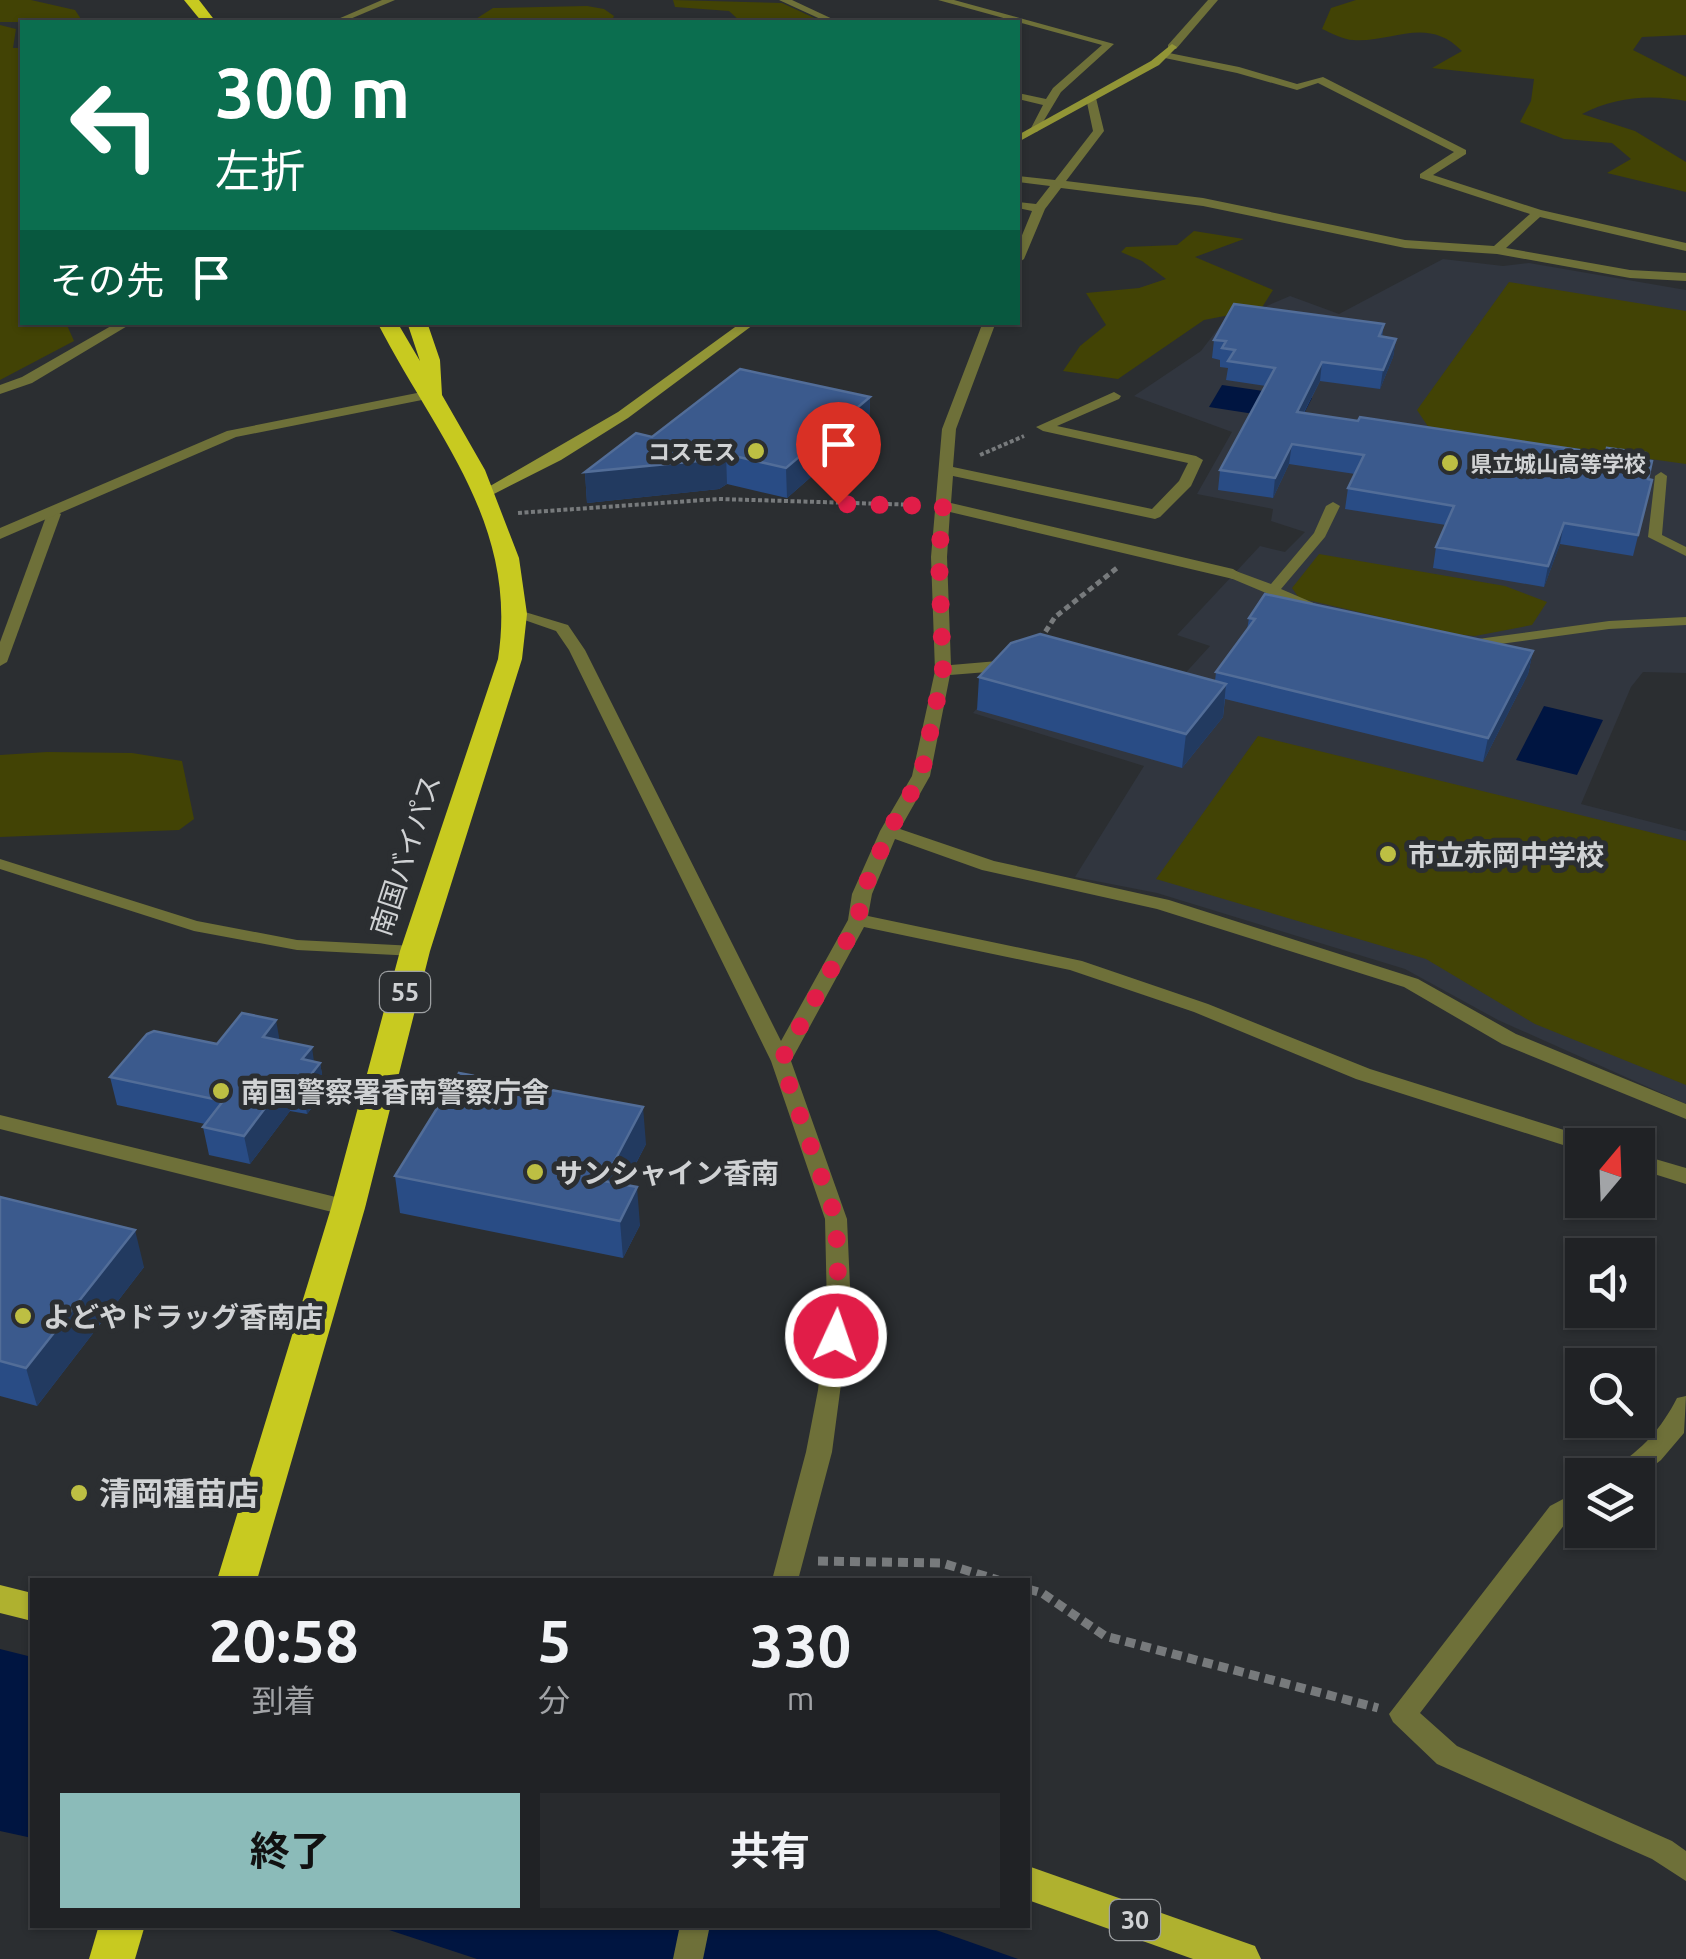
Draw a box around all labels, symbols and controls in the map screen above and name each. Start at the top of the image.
text: 300 m [215,53,410,131]
icon: left [50,60,180,190]
text: 左折 [215,145,305,196]
icon: arrive [184,250,239,305]
text: その先 [50,259,164,301]
pin [796,402,881,505]
icon: arrive [811,417,866,472]
place label: コスモス [648,439,736,464]
marker: コスモス [745,440,767,462]
place label: 県立城山高等学校 [1470,451,1646,476]
marker: 県立城山高等学校 [1439,452,1461,474]
street label: 南国バイパス [364,771,446,939]
place label: 市立赤岡中学校 [1408,839,1604,870]
marker: 市立赤岡中学校 [1377,843,1399,865]
road number: 55 [380,972,430,1012]
place label: 南国警察署香南警察庁舎 [241,1076,549,1107]
marker: 南国警察署香南警察庁舎 [210,1080,232,1102]
north arrow [1565,1128,1655,1218]
map controls [1565,1128,1655,1548]
place label: サンシャイン香南 [555,1157,779,1188]
marker: サンシャイン香南 [524,1161,546,1183]
button: sound [1565,1238,1655,1328]
position arrow [784,1284,888,1388]
place label: よどやドラッグ香南店 [43,1301,323,1332]
marker: よどやドラッグ香南店 [12,1305,34,1327]
button: search [1565,1348,1655,1438]
button: layers [1565,1458,1655,1548]
place label: 清岡種苗店 [99,1475,259,1511]
marker: 清岡種苗店 [68,1482,90,1504]
text: 20:58 [209,1606,359,1673]
text: 5 [537,1606,571,1673]
text: 330 [750,1611,851,1678]
text: m [787,1680,814,1716]
text: 到着 [252,1682,316,1718]
text: 分 [538,1682,570,1718]
button: 終了 [60,1793,520,1908]
button: 共有 [540,1793,1000,1908]
road number: 30 [1110,1900,1160,1940]

